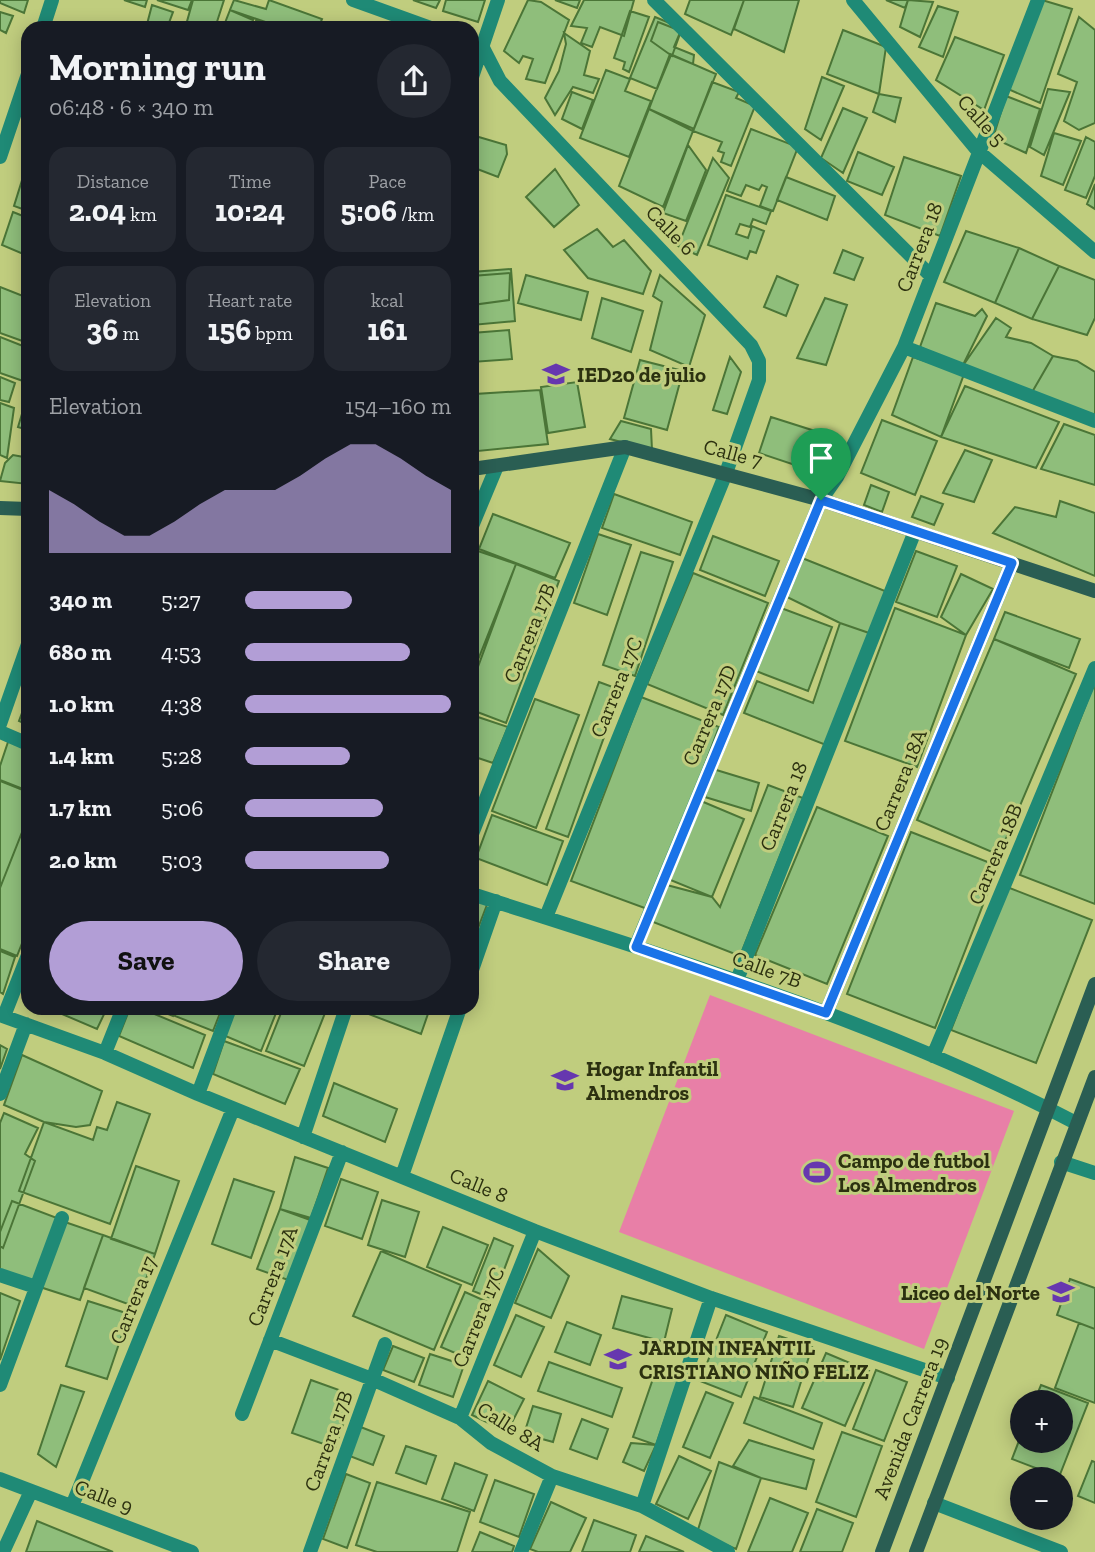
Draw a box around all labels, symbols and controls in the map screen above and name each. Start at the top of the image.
text: Morning run [49,44,266,90]
button: share [377,44,451,118]
street label: Calle 5 [953,89,1011,151]
text: 06:48 · 6 × 340 m [49,93,213,121]
text: Distance [77,170,149,193]
text: Time [229,170,271,193]
text: Pace [368,170,406,193]
text: 2.04 [69,193,126,229]
text: 10:24 [215,193,285,229]
text: 5:06 [341,193,397,229]
street label: Carrera 18 [890,198,948,296]
street label: Calle 6 [641,199,701,261]
text: km [126,203,157,226]
text: /km [397,203,434,226]
text: Elevation [74,289,151,312]
text: Heart rate [208,289,292,312]
text: kcal [371,289,404,312]
text: 36 [86,312,118,348]
text: 156 [207,312,251,348]
text: 161 [367,312,407,348]
text: m [118,322,139,345]
text: bpm [251,322,293,345]
school or university icon: IED20 de julio [541,359,571,389]
place label: IED20 de julio [577,362,706,387]
text: Elevation [49,392,142,420]
text: 154–160 m [345,392,451,420]
pin [791,428,851,500]
street label: Calle 7 [701,433,765,473]
icon: arrive [802,439,840,477]
street label: Carrera 17B [498,580,560,686]
text: 340 m [49,586,112,614]
text: 5:27 [161,586,201,614]
street label: Carrera 17C [585,633,647,741]
text: 680 m [49,638,111,666]
text: 4:53 [161,638,202,666]
street label: Carrera 17D [677,661,741,769]
text: 1.0 km [49,690,114,718]
text: 4:38 [161,690,202,718]
street label: Carrera 18A [868,725,932,835]
text: 1.4 km [49,742,114,770]
text: 5:28 [161,742,202,770]
street label: Carrera 18 [754,758,812,854]
text: 1.7 km [49,794,111,822]
text: 5:06 [161,794,203,822]
street label: Carrera 18B [963,800,1027,908]
text: 2.0 km [49,846,117,874]
text: 5:03 [161,846,202,874]
button: Save [49,921,243,1001]
button: Share [257,921,451,1001]
street label: Calle 7B [729,945,805,993]
place label: Hogar Infantil Almendros [586,1056,719,1105]
school or university icon: Hogar Infantil Almendros [550,1065,580,1095]
place label: Campo de futbol Los Almendros [838,1148,990,1197]
sports icon: Campo de futbol Los Almendros [802,1157,832,1187]
street label: Calle 8 [446,1162,512,1208]
street label: Carrera 17A [241,1222,303,1330]
street label: Carrera 17 [104,1252,162,1348]
street label: Carrera 17C [447,1263,509,1371]
school or university icon: Liceo del Norte [1046,1277,1076,1307]
place label: Liceo del Norte [901,1280,1040,1305]
street label: Avenida Carrera 19 [868,1334,952,1502]
place label: JARDIN INFANTIL CRISTIANO NIÑO FELIZ [639,1335,869,1384]
school or university icon: JARDIN INFANTIL CRISTIANO NIÑO FELIZ [603,1344,633,1374]
street label: Carrera 17B [298,1387,358,1495]
map controls [1010,1390,1073,1530]
button: + [1010,1390,1073,1453]
street label: Calle 8A [473,1396,550,1457]
button: − [1010,1467,1073,1530]
street label: Calle 9 [71,1473,137,1519]

